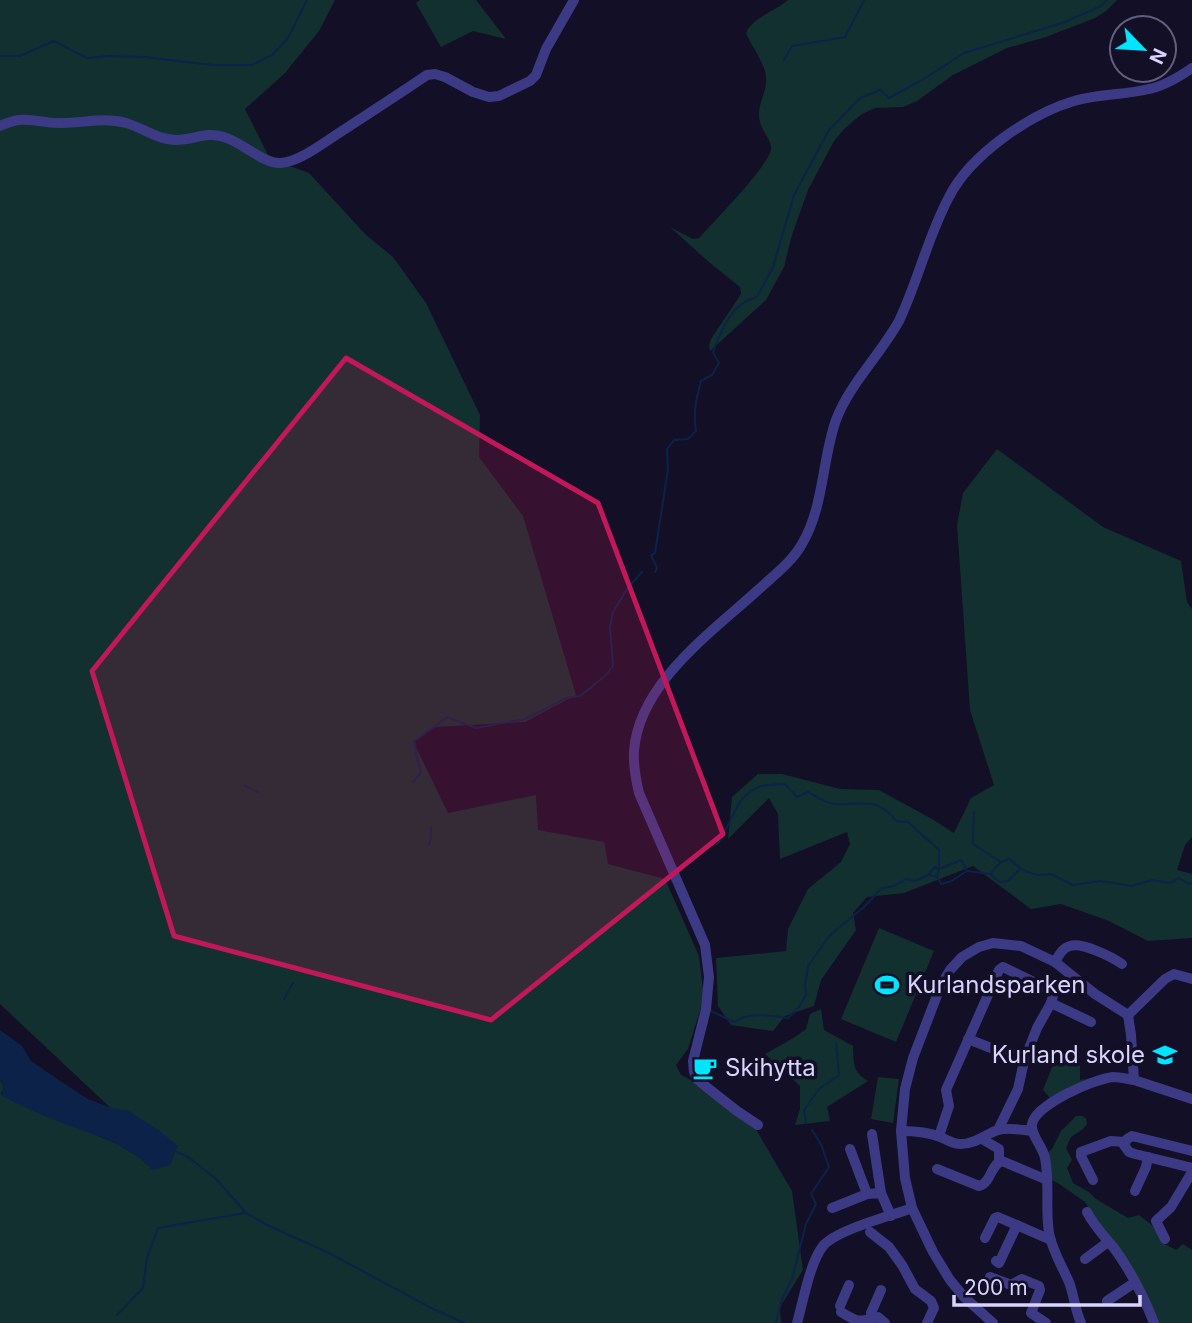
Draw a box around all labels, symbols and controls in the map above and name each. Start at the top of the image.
north arrow [1108,14,1178,84]
text: N [1144,45,1171,67]
place label: Kurlandsparken [907,970,1085,999]
sports icon: Kurlandsparken [873,971,901,999]
place label: Kurland skole [992,1040,1145,1069]
school or university icon: Kurland skole [1151,1041,1179,1069]
place label: Skihytta [725,1053,816,1082]
cafe icon: Skihytta [691,1054,719,1082]
scale bar [954,1264,1140,1308]
text: 200 m [964,1275,1028,1300]

